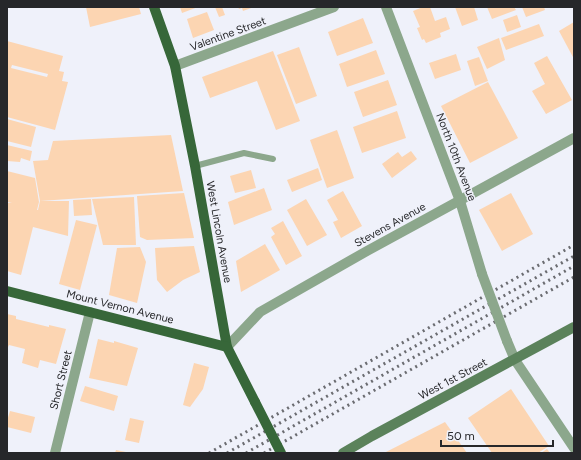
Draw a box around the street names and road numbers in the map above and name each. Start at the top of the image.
street label: Valentine Street [188,14,268,54]
street label: North 10th Avenue [433,111,479,203]
street label: West Lincoln Avenue [204,180,234,284]
street label: Stevens Avenue [352,200,428,250]
street label: Mount Vernon Avenue [65,287,175,327]
street label: Short Street [47,349,75,411]
street label: West 1st Street [417,356,489,402]

